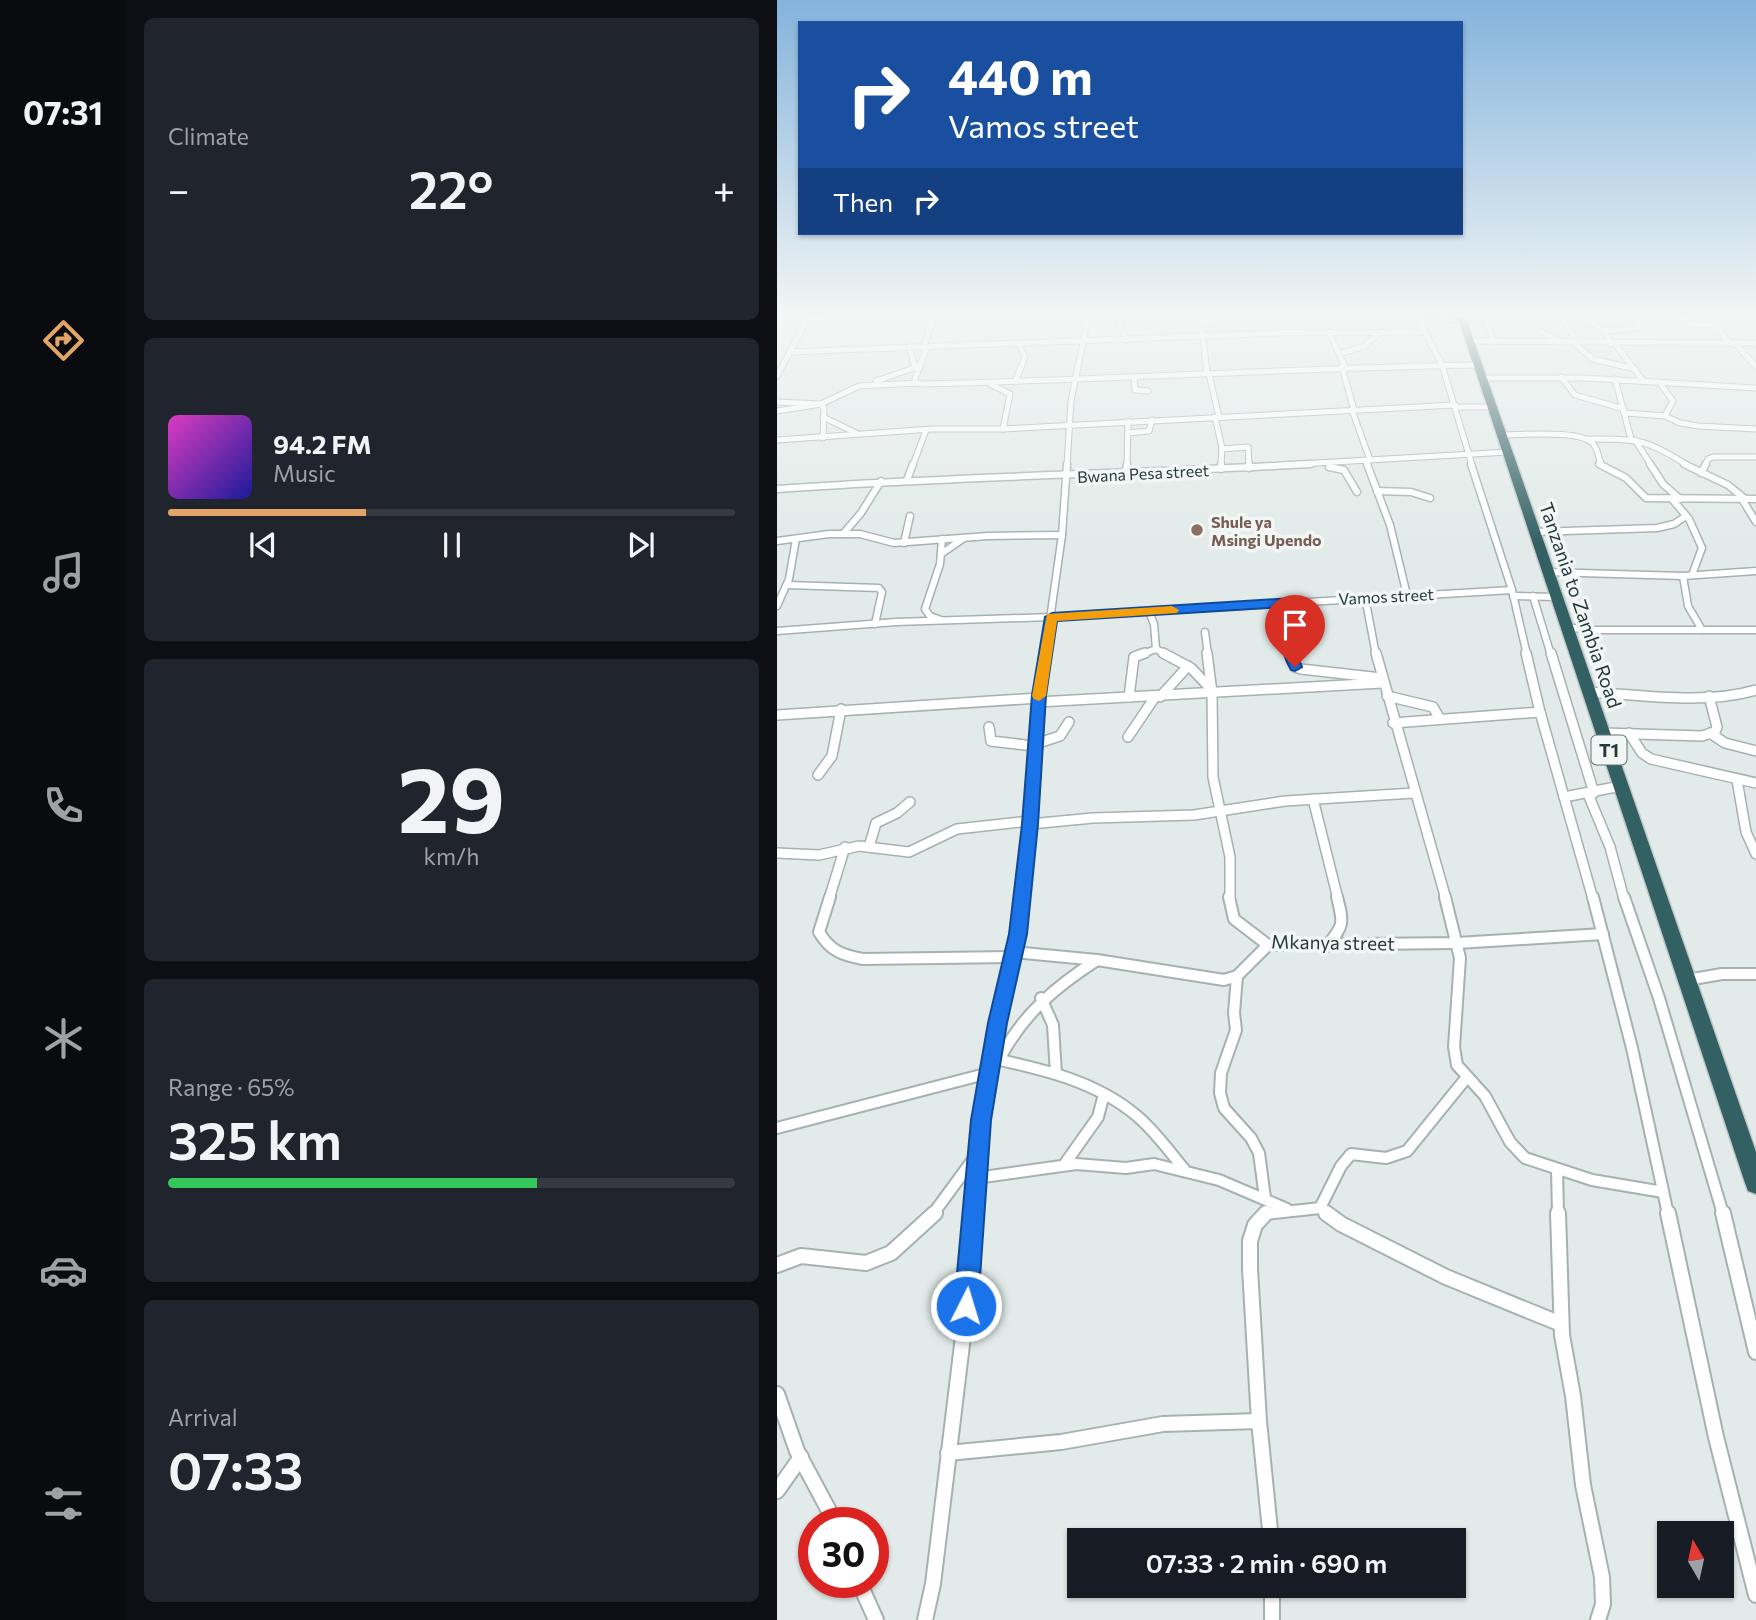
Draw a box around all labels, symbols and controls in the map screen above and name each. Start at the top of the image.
text: 440 m [948,45,1093,105]
icon: right [833,49,924,140]
text: 07:31 [23,92,103,132]
text: Vamos street [948,105,1139,145]
text: Climate [168,122,249,150]
text: 22° [409,156,493,220]
text: − [168,165,190,212]
text: + [713,165,735,212]
icon: right [907,182,945,220]
text: Then [833,186,893,217]
icon: directions [39,316,88,365]
text: 94.2 FM [273,428,372,459]
text: Music [273,459,336,487]
street label: Bwana Pesa street [1077,460,1210,486]
street label: Tanzania to Zambia Road [1535,499,1627,711]
place label: Shule ya Msingi Upendo [1211,512,1322,549]
marker: Shule ya Msingi Upendo [1189,522,1205,538]
icon: previous [244,526,282,564]
icon: pause [433,526,471,564]
icon: next [622,526,660,564]
icon: music [39,548,88,597]
street label: Vamos street [1338,584,1435,608]
pin [1265,595,1325,667]
icon: arrive [1276,606,1314,644]
road number: T1 [1591,736,1627,764]
text: 29 [398,740,505,852]
icon: phone [39,781,88,830]
text: km/h [424,842,479,870]
street label: Mkanya street [1271,929,1395,955]
icon: climate [39,1014,88,1063]
text: Range · 65% [168,1073,295,1101]
text: 325 km [168,1107,342,1171]
icon: car [39,1246,88,1295]
position arrow [929,1269,1003,1343]
text: Arrival [168,1403,238,1431]
text: 07:33 [168,1437,303,1501]
icon: filters [39,1479,88,1528]
speed limit sign: 30 [798,1507,889,1598]
north arrow [1657,1521,1734,1598]
map controls [1657,1521,1734,1598]
text: 07:33 · 2 min · 690 m [1146,1547,1387,1578]

